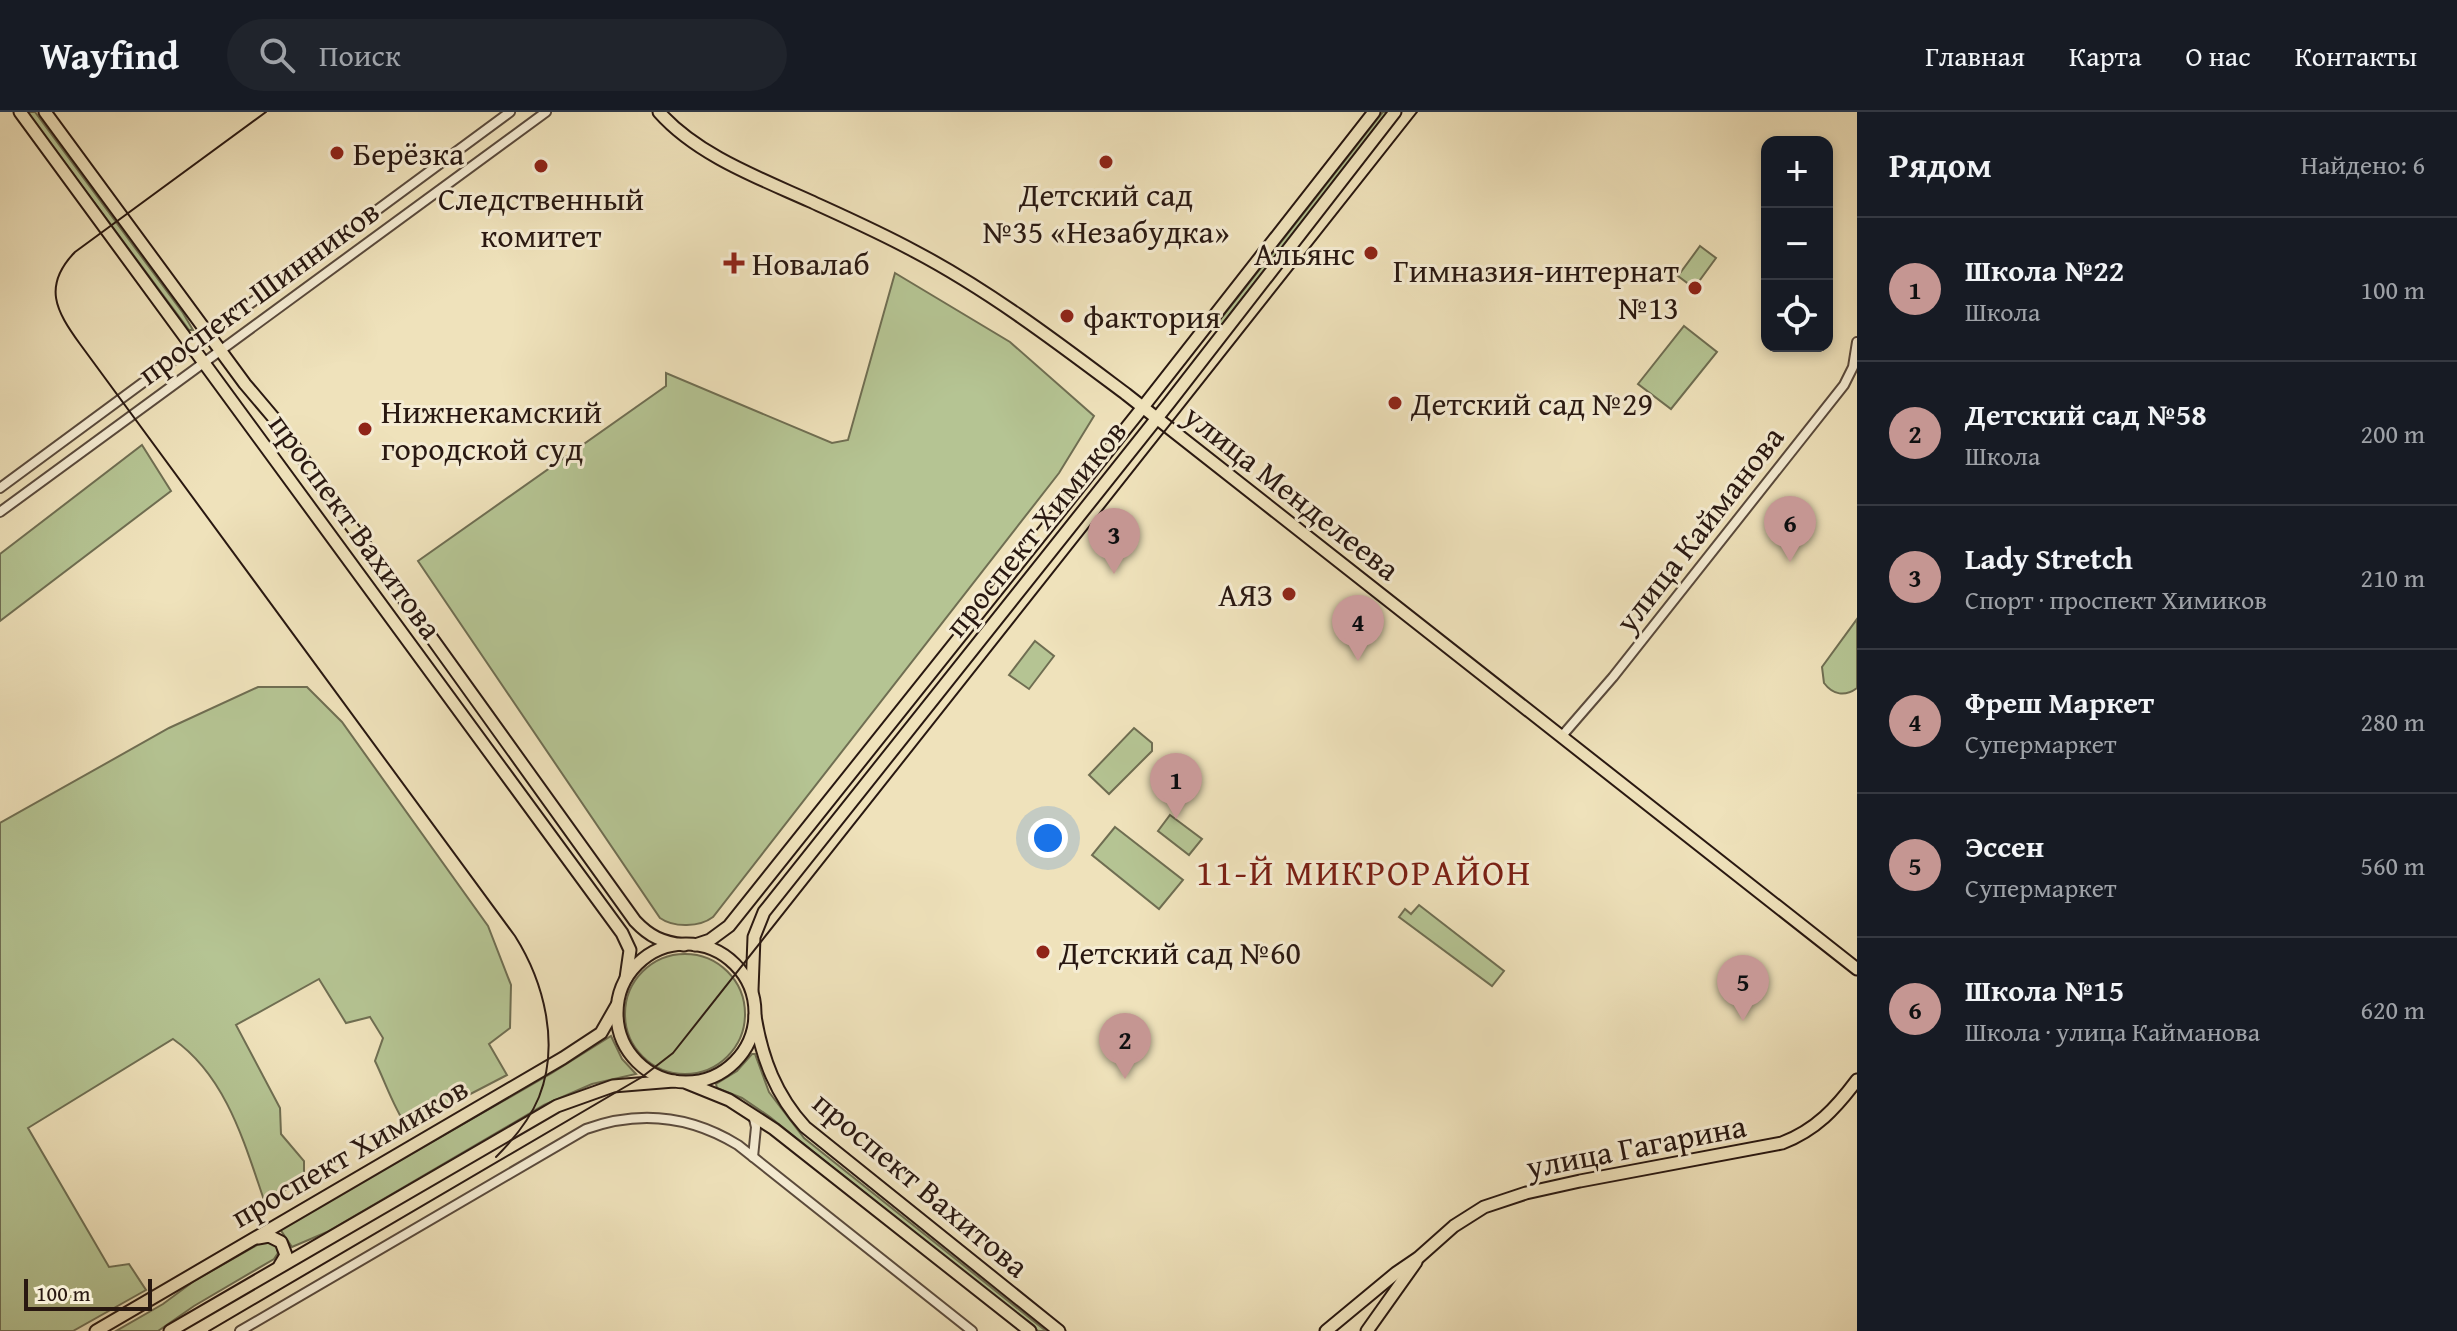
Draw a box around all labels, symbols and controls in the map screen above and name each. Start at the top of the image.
search box [227,19,787,91]
text: Wayfind [40,27,179,83]
icon: search [255,33,299,77]
text: Поиск [319,33,401,77]
text: Главная [1925,35,2025,76]
text: Карта [2069,35,2141,76]
text: О нас [2185,35,2251,76]
text: Контакты [2295,35,2417,76]
place label: Берёзка [353,130,465,177]
map controls [1761,136,1833,352]
button: + [1761,136,1833,208]
text: Рядом [1889,140,1992,189]
marker: Берёзка [328,144,346,162]
text: Найдено: 6 [2301,145,2425,184]
marker: Детский сад №35 «Незабудка» [1097,153,1115,171]
marker: Следственный комитет [532,157,550,175]
place label: Детский сад №35 «Незабудка» [982,171,1230,255]
place label: Следственный комитет [438,175,644,259]
street label: проспект Шинников [127,188,389,396]
button: − [1761,208,1833,280]
place label: Альянс [1254,230,1355,277]
place label: Новалаб [752,240,870,287]
marker: Альянс [1362,244,1380,262]
place label: Гимназия-интернат №13 [1393,247,1680,331]
text: Школа №22 [1965,248,2124,292]
marker: Новалаб [723,252,745,274]
text: 1 [1908,270,1922,309]
text: 100 m [2360,270,2425,309]
marker: Гимназия-интернат №13 [1686,279,1704,297]
button: locate [1761,280,1833,352]
text: Школа [1965,292,2040,331]
place label: фактория [1083,293,1221,340]
marker: фактория [1058,307,1076,325]
place label: Детский сад №29 [1410,380,1653,427]
place label: Нижнекамский городской суд [381,388,602,472]
street label: улица Менделеева [1173,392,1411,592]
text: Детский сад №58 [1965,392,2207,436]
marker: Детский сад №29 [1386,394,1404,412]
street label: проспект Вахитова [258,403,455,649]
street label: проспект Химиков [933,409,1137,647]
text: 2 [1908,414,1922,453]
text: 200 m [2360,414,2425,453]
street label: улица Кайманова [1603,415,1795,643]
marker: Нижнекамский городской суд [356,420,374,438]
text: Школа [1965,436,2040,475]
pin: 6 [1764,496,1816,562]
pin: 3 [1088,508,1140,574]
text: Lady Stretch [1965,536,2133,580]
text: 3 [1908,558,1922,597]
text: 210 m [2360,558,2425,597]
place label: АЯЗ [1218,571,1273,618]
text: Спорт · проспект Химиков [1965,580,2267,619]
marker: АЯЗ [1280,585,1298,603]
pin: 4 [1332,595,1384,661]
text: Фреш Маркет [1965,680,2154,724]
text: 4 [1908,702,1922,741]
text: 280 m [2360,702,2425,741]
text: Супермаркет [1965,724,2117,763]
pin: 1 [1150,753,1202,819]
your location [1028,818,1068,858]
text: Эссен [1965,824,2044,868]
district label: 11-Й МИКРОРАЙОН [1196,845,1532,898]
text: 5 [1908,846,1922,885]
text: 560 m [2360,846,2425,885]
text: Супермаркет [1965,868,2117,907]
place label: Детский сад №60 [1058,929,1301,976]
marker: Детский сад №60 [1034,943,1052,961]
pin: 5 [1717,955,1769,1021]
text: Школа №15 [1965,968,2124,1012]
text: 6 [1908,990,1922,1029]
text: 620 m [2360,990,2425,1029]
text: Школа · улица Кайманова [1965,1012,2260,1051]
pin: 2 [1099,1013,1151,1079]
street label: проспект Химиков [221,1065,477,1239]
street label: проспект Вахитова [803,1079,1040,1289]
street label: улица Гагарина [1521,1102,1751,1191]
scale bar [24,1275,152,1311]
text: 100 m [36,1277,91,1309]

